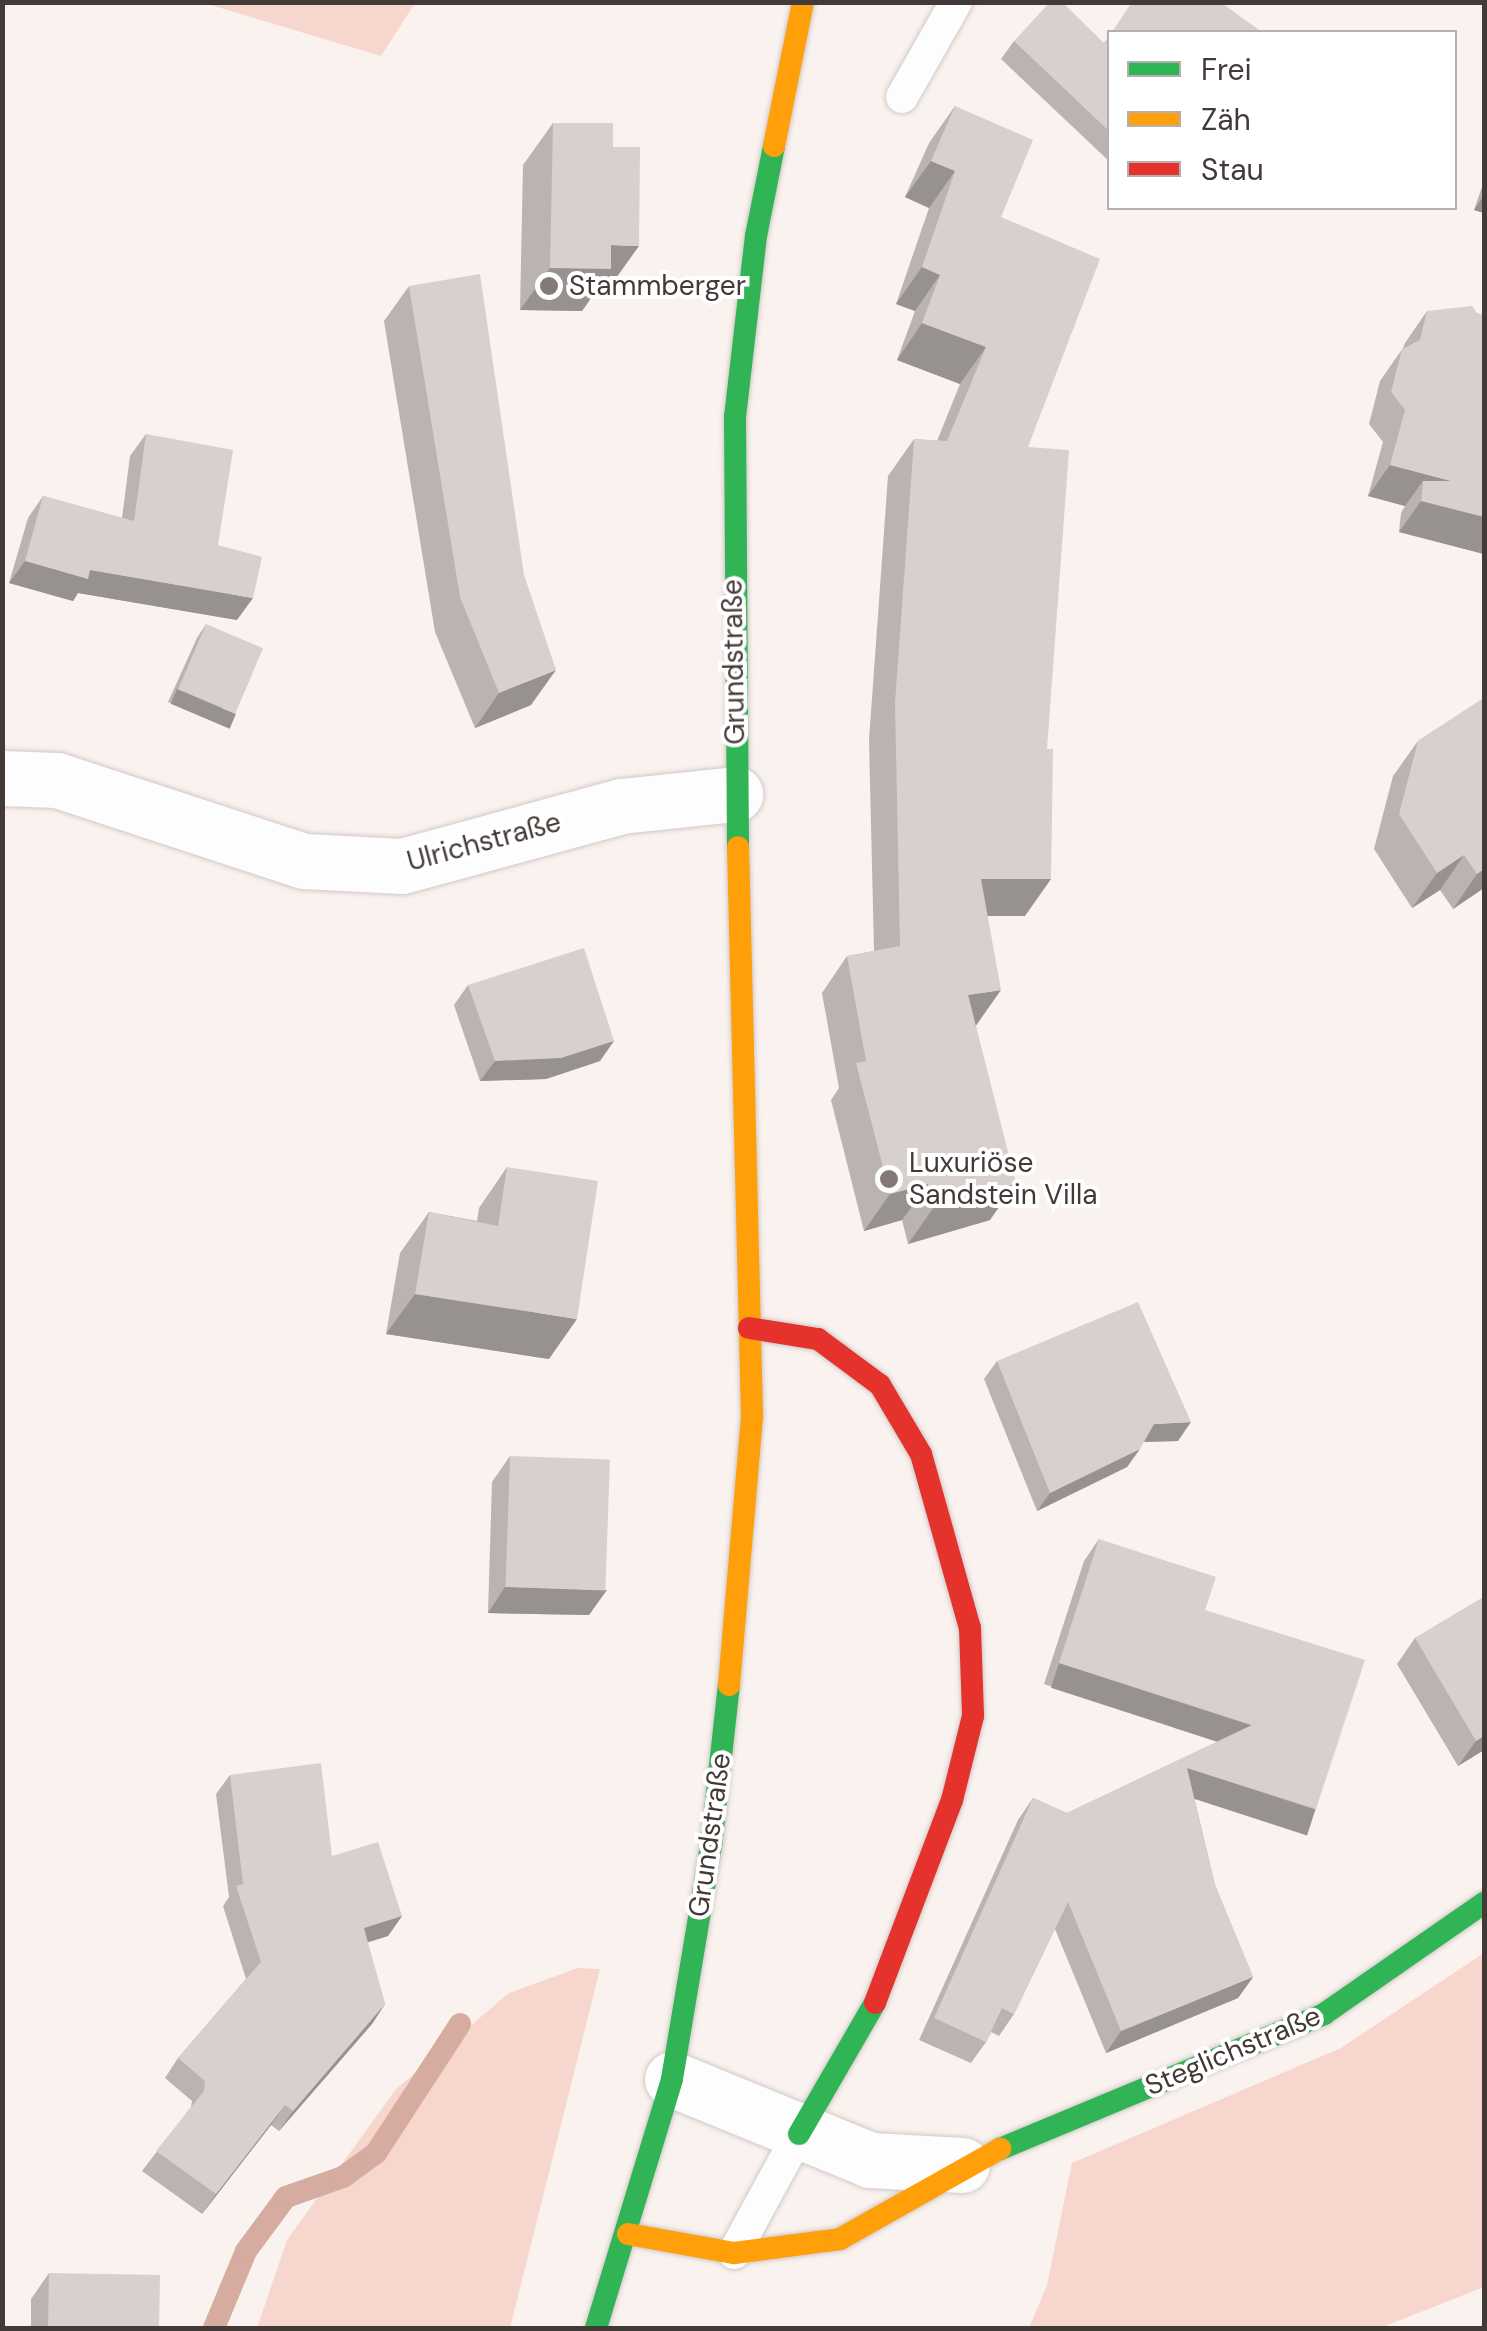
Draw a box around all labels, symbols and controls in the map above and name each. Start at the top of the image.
legend [1107,30,1457,210]
text: Frei [1201,50,1252,89]
text: Zäh [1201,100,1251,139]
text: Stau [1201,150,1264,189]
place label: Stammberger [569,269,746,303]
marker: Stammberger [538,275,560,297]
street label: Grundstraße [716,579,752,745]
street label: Ulrichstraße [403,805,565,879]
place label: Luxuriöse Sandstein Villa [909,1146,1097,1212]
marker: Luxuriöse Sandstein Villa [878,1168,900,1190]
street label: Grundstraße [682,1751,738,1919]
street label: Steglichstraße [1140,1999,1326,2103]

